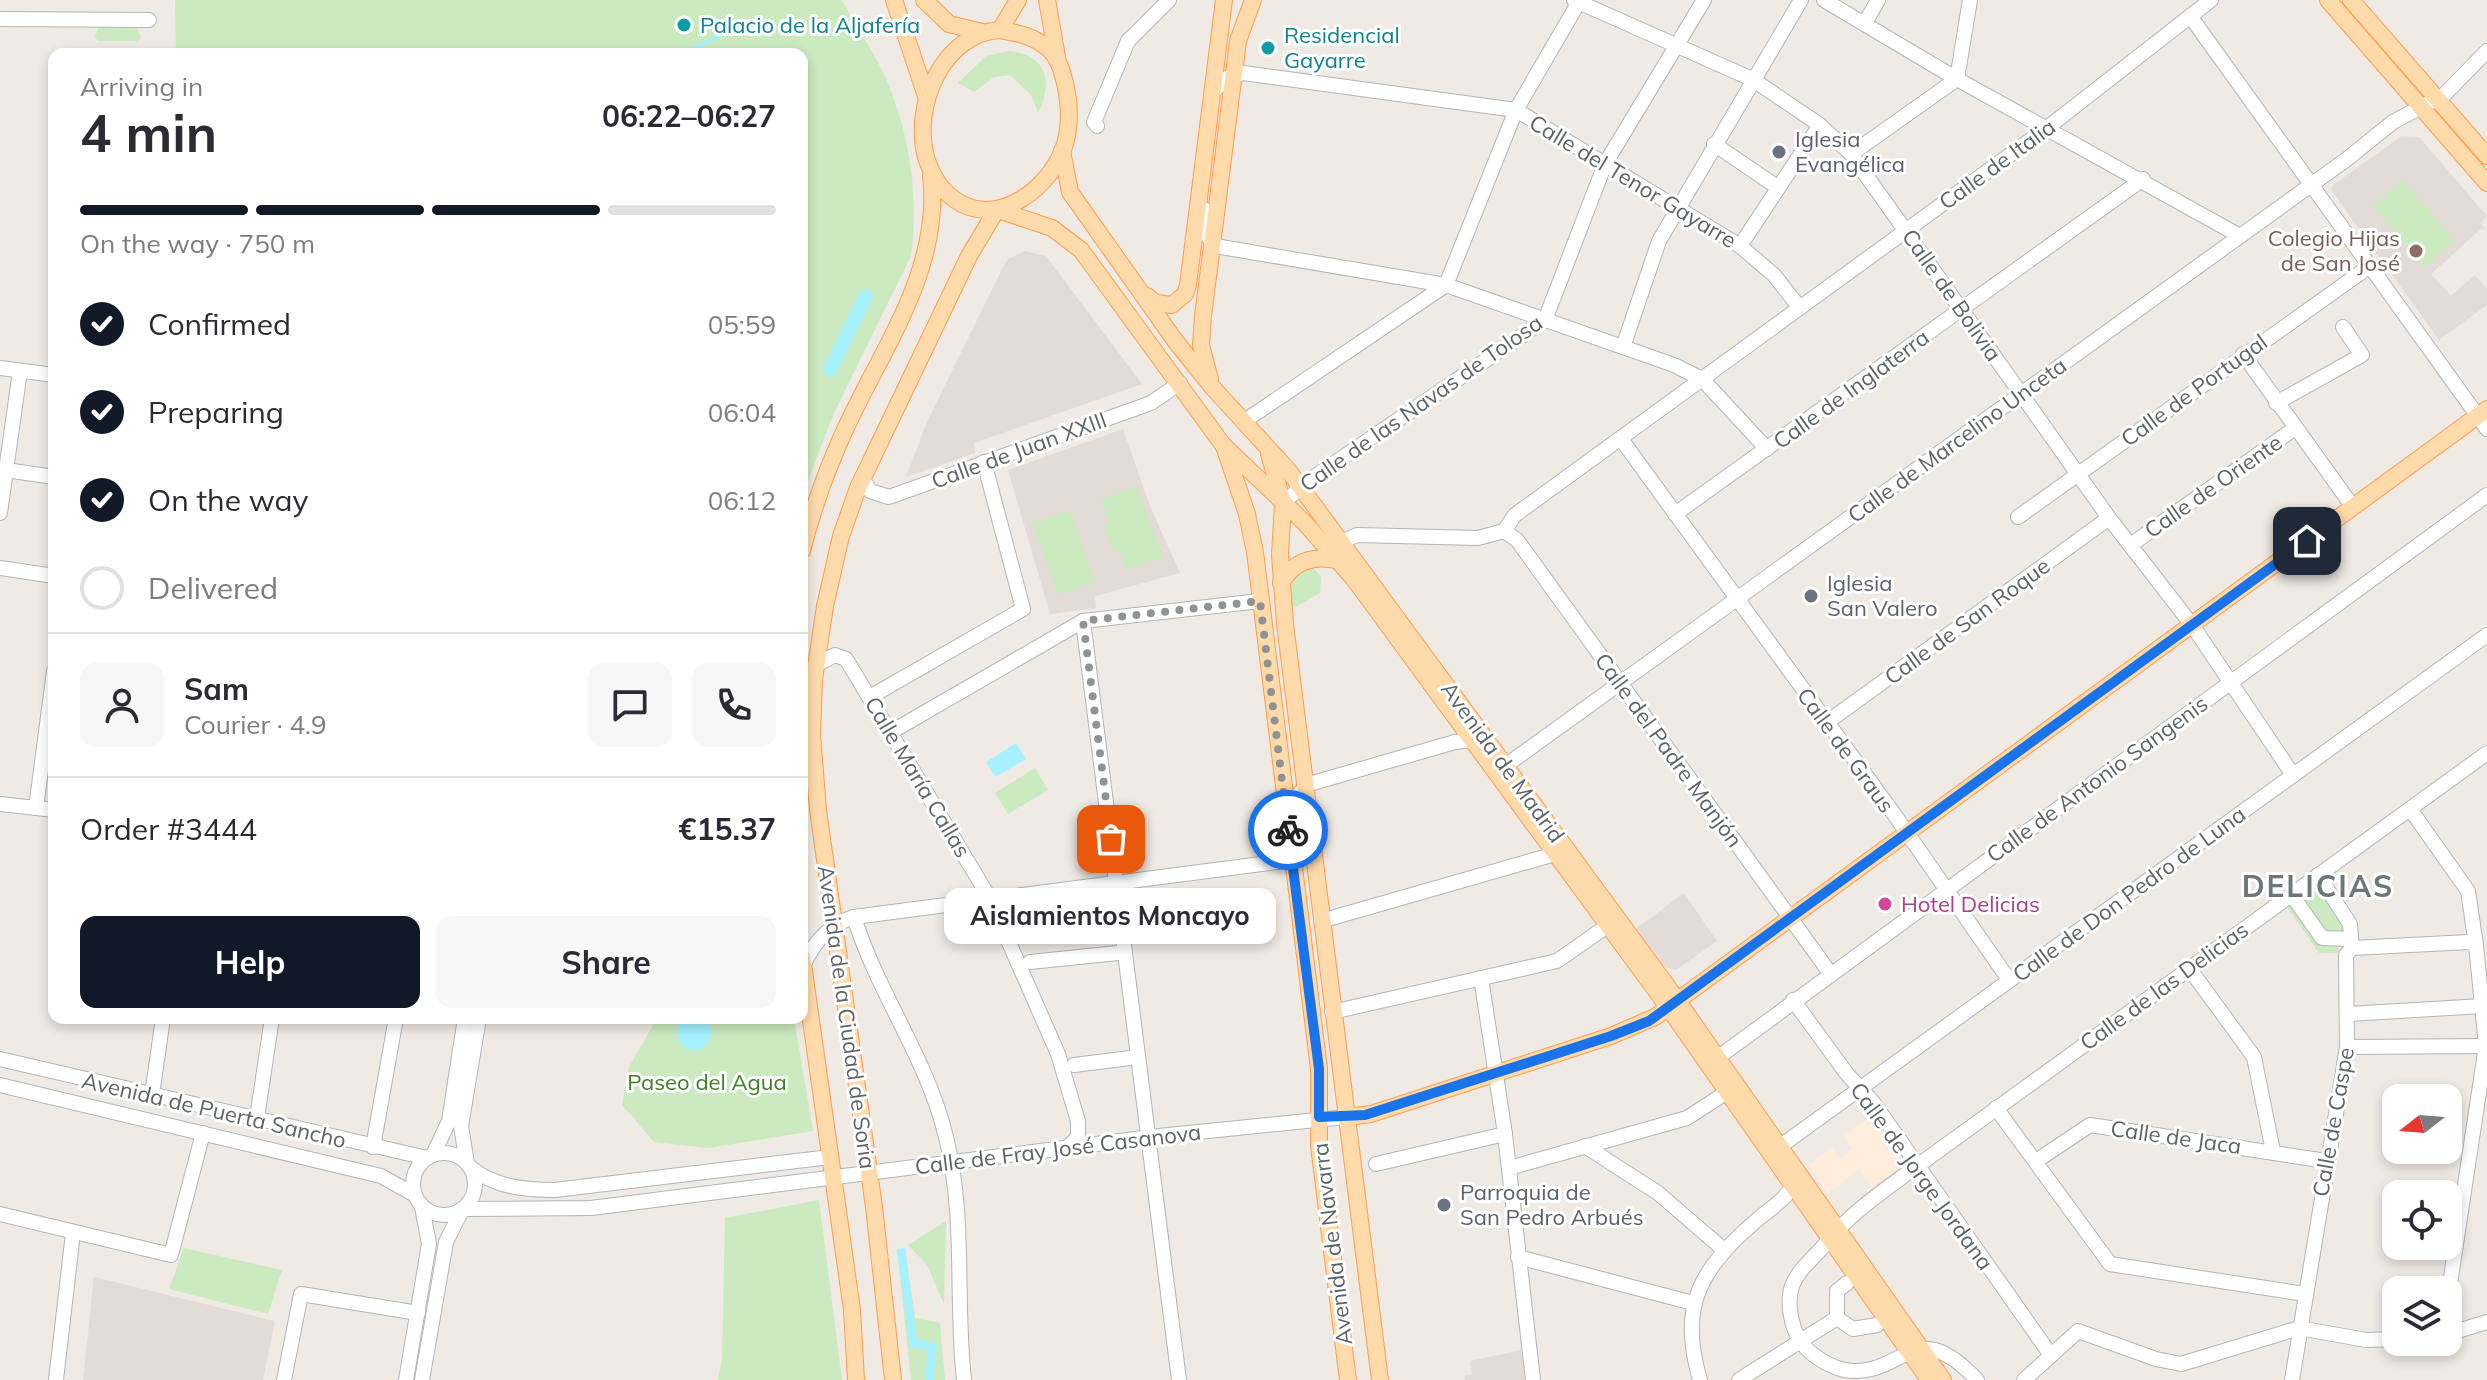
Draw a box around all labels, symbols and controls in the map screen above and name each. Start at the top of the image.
place label: Palacio de la Aljafería [700,11,920,39]
marker: Palacio de la Aljafería [675,16,693,34]
place label: Residencial Gayarre [1284,21,1400,74]
marker: Residencial Gayarre [1259,39,1277,57]
text: Arriving in [80,70,203,103]
text: 06:22–06:27 [602,97,776,135]
text: 4 min [80,100,217,165]
street label: Calle del Tenor Gayarre [1524,108,1742,254]
street label: Calle de Italia [1933,112,2061,216]
place label: Iglesia Evangélica [1795,125,1905,178]
marker: Iglesia Evangélica [1770,143,1788,161]
street label: Calle de Bolivia [1896,223,2008,367]
place label: Colegio Hijas de San José [2268,224,2400,277]
text: On the way · 750 m [80,227,315,260]
marker: Colegio Hijas de San José [2407,242,2425,260]
icon: check [80,302,124,346]
text: Confirmed [148,305,291,343]
text: 05:59 [708,308,776,341]
street label: Calle de las Navas de Tolosa [1294,308,1548,498]
street label: Calle de Inglaterra [1768,323,1934,455]
street label: Calle de Portugal [2115,328,2273,452]
street label: Calle de Marcelino Unceta [1842,351,2072,529]
icon: check [80,390,124,434]
text: Preparing [148,393,284,431]
text: 06:04 [708,396,776,429]
street label: Calle de Juan XXIII [928,405,1110,495]
street label: Calle de Oriente [2139,428,2287,544]
icon: check [80,478,124,522]
text: On the way [148,481,308,519]
text: 06:12 [708,484,776,517]
pin [2273,507,2341,575]
icon: home [2285,519,2329,563]
street label: Calle de San Roque [1879,552,2055,690]
text: Delivered [148,569,278,607]
place label: Iglesia San Valero [1827,569,1937,622]
marker: Iglesia San Valero [1802,587,1820,605]
street label: Calle del Padre Manjón [1589,647,1749,853]
button: person [80,663,164,747]
button: chat [588,663,672,747]
button: phone [692,663,776,747]
text: Sam [184,670,249,708]
street label: Avenida de Madrid [1435,676,1571,848]
street label: Calle de Graus [1791,682,1901,818]
street label: Calle de Antonio Sangenis [1981,689,2213,869]
street label: Calle María Callas [859,691,977,863]
text: Courier · 4.9 [184,708,327,741]
courier [1248,790,1328,870]
street label: Calle de Don Pedro de Luna [2007,800,2251,988]
pin [1077,805,1145,873]
icon: bike [1266,808,1310,852]
text: Order #3444 [80,810,257,848]
text: €15.37 [679,810,776,848]
icon: bag [1089,817,1133,861]
street label: Avenida de la Ciudad de Soria [812,863,882,1171]
district label: DELICIAS [2242,867,2394,905]
callout: Aislamientos Moncayo [945,887,1277,943]
place label: Hotel Delicias [1901,890,2040,918]
marker: Hotel Delicias [1876,895,1894,913]
text: Aislamientos Moncayo [970,899,1250,932]
button: Help [80,916,420,1008]
button: Share [436,916,776,1008]
street label: Calle de las Delicias [2074,916,2254,1056]
street label: Calle de Caspe [2306,1045,2360,1199]
street label: Avenida de Puerta Sancho [79,1066,349,1154]
park label: Paseo del Agua [627,1068,787,1096]
street label: Calle de Jorge Jordana [1844,1076,2000,1276]
north arrow [2382,1084,2462,1164]
map controls [2382,1084,2462,1356]
street label: Calle de Jaca [2109,1114,2243,1160]
street label: Calle de Fray José Casanova [913,1118,1203,1180]
street label: Avenida de Navarra [1306,1141,1358,1347]
place label: Parroquia de San Pedro Arbués [1460,1178,1644,1231]
button: locate [2382,1180,2462,1260]
marker: Parroquia de San Pedro Arbués [1435,1196,1453,1214]
button: layers [2382,1276,2462,1356]

